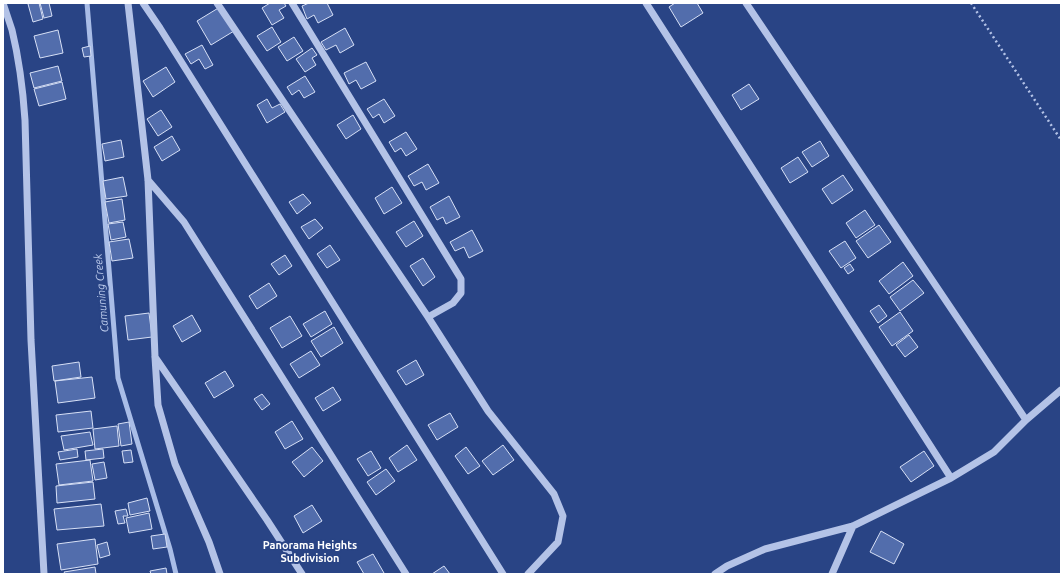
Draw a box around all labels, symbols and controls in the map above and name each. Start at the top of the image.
water label: Camuning Creek [92,253,110,333]
district label: Panorama Heights Subdivision [263,539,357,564]

